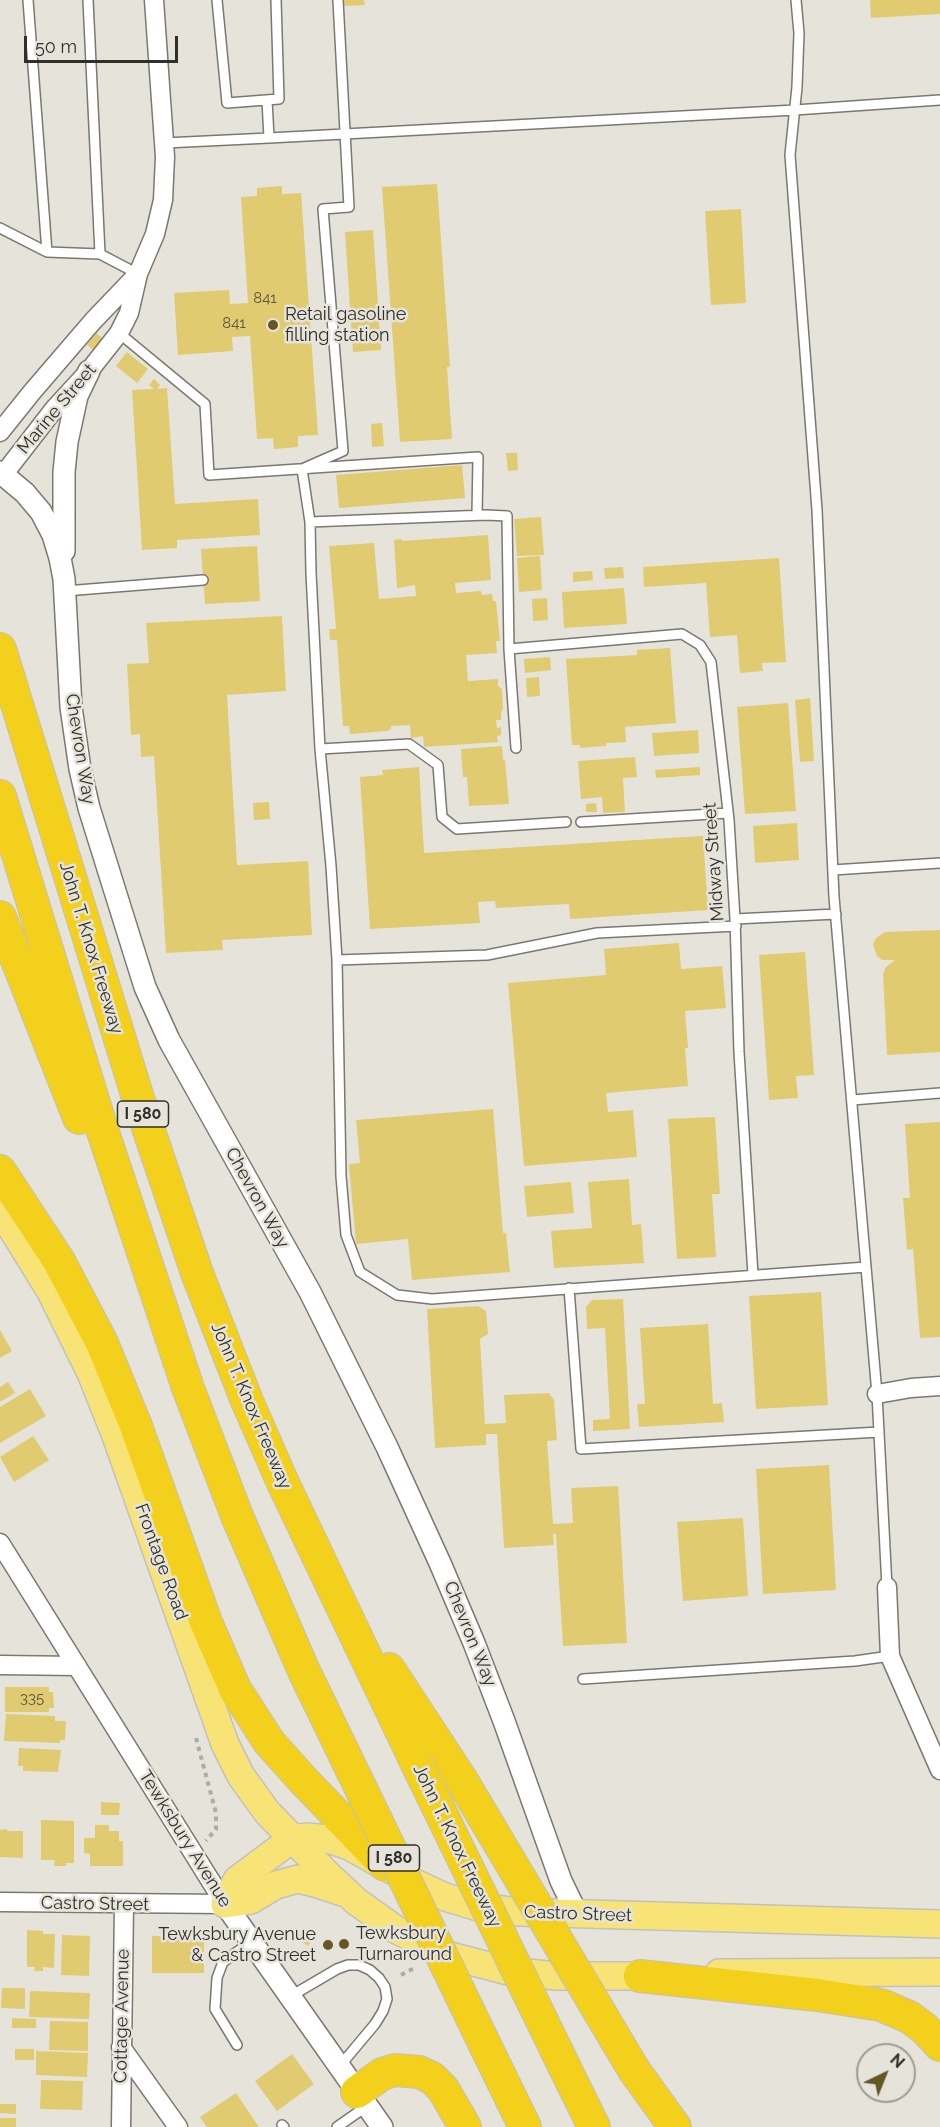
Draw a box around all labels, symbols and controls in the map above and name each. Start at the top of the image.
scale bar [27,24,182,62]
text: 50 m [35,36,77,57]
house number: 841 [253,289,277,307]
place label: Retail gasoline filling station [285,304,406,346]
house number: 841 [222,314,246,332]
marker: Retail gasoline filling station [266,318,280,332]
street label: Marine Street [13,359,101,459]
street label: Chevron Way [61,692,99,806]
street label: Midway Street [699,802,729,922]
street label: John T. Knox Freeway [54,859,128,1037]
road number: I 580 [118,1101,168,1127]
street label: Chevron Way [220,1144,294,1252]
street label: John T. Knox Freeway [206,1319,296,1493]
street label: Frontage Road [130,1501,192,1623]
street label: Chevron Way [439,1578,501,1690]
house number: 335 [20,1689,44,1707]
street label: John T. Knox Freeway [408,1761,506,1931]
street label: Tewksbury Avenue [134,1766,236,1912]
road number: I 580 [368,1845,420,1871]
street label: Castro Street [41,1892,149,1916]
street label: Castro Street [524,1901,632,1927]
place label: Tewksbury Turnaround [356,1923,452,1966]
place label: Tewksbury Avenue & Castro Street [158,1924,316,1966]
marker: Tewksbury Turnaround [337,1937,351,1951]
marker: Tewksbury Avenue & Castro Street [321,1938,335,1952]
street label: Cottage Avenue [110,1949,134,2083]
north arrow [856,2043,916,2103]
text: N [886,2050,908,2072]

